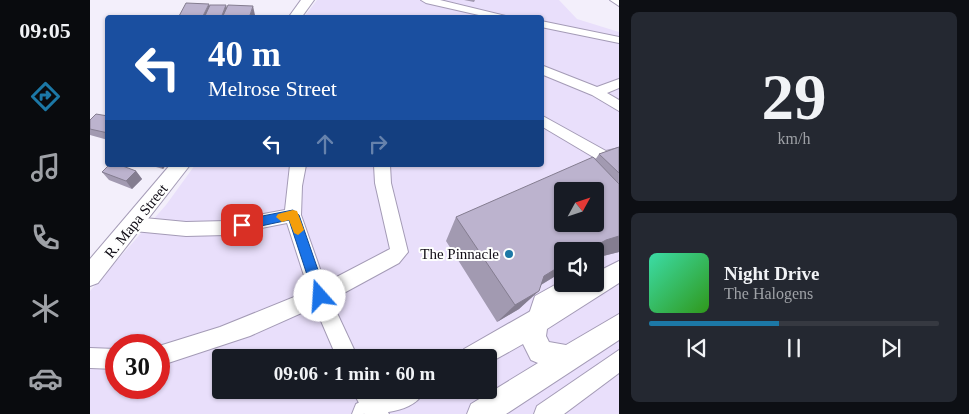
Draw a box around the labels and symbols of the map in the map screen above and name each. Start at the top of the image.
street label: R. Mapa Street [101,180,171,261]
north arrow [554,182,604,232]
pin [221,204,263,246]
place label: The Pinnacle [420,246,499,262]
marker: The Pinnacle [503,248,515,260]
position arrow [293,269,345,321]
speed limit sign: 30 [105,334,170,399]

